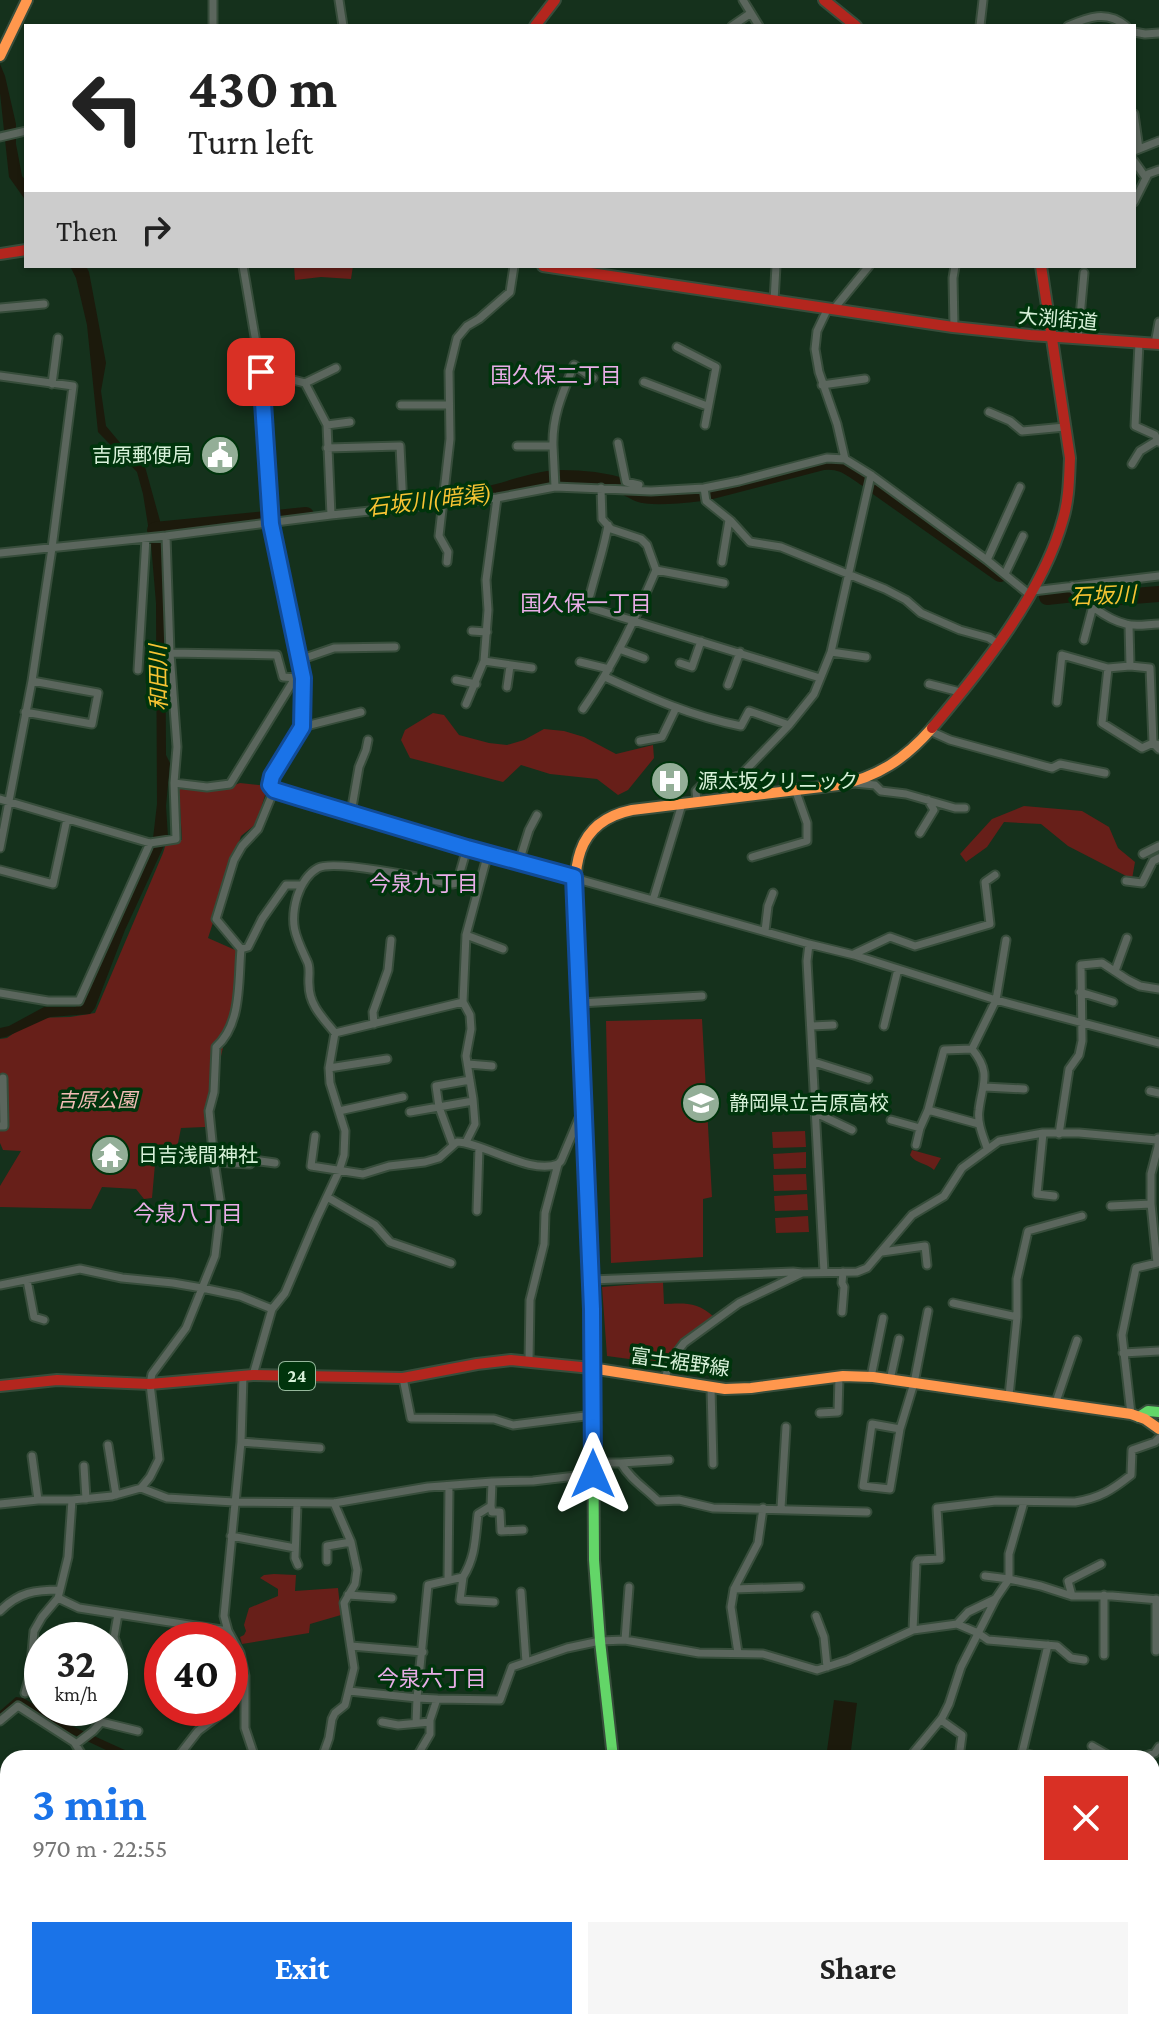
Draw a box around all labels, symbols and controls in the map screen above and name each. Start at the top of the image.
icon: left [56,56,160,160]
text: 430 m [188,57,337,119]
text: Turn left [188,122,313,162]
icon: right [134,208,178,252]
text: Then [56,214,118,247]
street label: 大渕街道 [1017,305,1099,333]
pin [227,338,295,406]
icon: arrive [239,350,283,394]
district label: 国久保二丁目 [490,363,622,388]
public building icon: 吉原郵便局 [199,434,241,476]
place label: 吉原郵便局 [92,444,192,466]
water label: 石坂川(暗渠) [365,480,493,522]
water label: 石坂川 [1070,582,1138,609]
district label: 国久保一丁目 [520,591,652,616]
water label: 和田川 [145,643,172,711]
hospital icon: 源太坂クリニック [649,760,691,802]
place label: 源太坂クリニック [698,770,858,792]
district label: 今泉九丁目 [369,871,479,896]
school or university icon: 静岡県立吉原高校 [680,1082,722,1124]
park label: 吉原公園 [57,1089,140,1111]
place label: 静岡県立吉原高校 [729,1092,889,1114]
temple icon: 日吉浅間神社 [89,1134,131,1176]
place label: 日吉浅間神社 [138,1144,258,1166]
district label: 今泉八丁目 [133,1201,243,1226]
street label: 富士裾野線 [629,1344,731,1380]
road number: 24 [279,1362,315,1390]
position arrow [551,1432,635,1516]
speed limit sign: 40 [144,1622,248,1726]
text: 32 [56,1641,96,1686]
district label: 今泉六丁目 [377,1666,487,1691]
text: km/h [54,1683,98,1705]
button: close [1044,1776,1128,1860]
text: 3 min [32,1777,147,1830]
text: 970 m · 22:55 [32,1834,168,1863]
button: Exit [32,1922,572,2014]
button: Share [588,1922,1128,2014]

